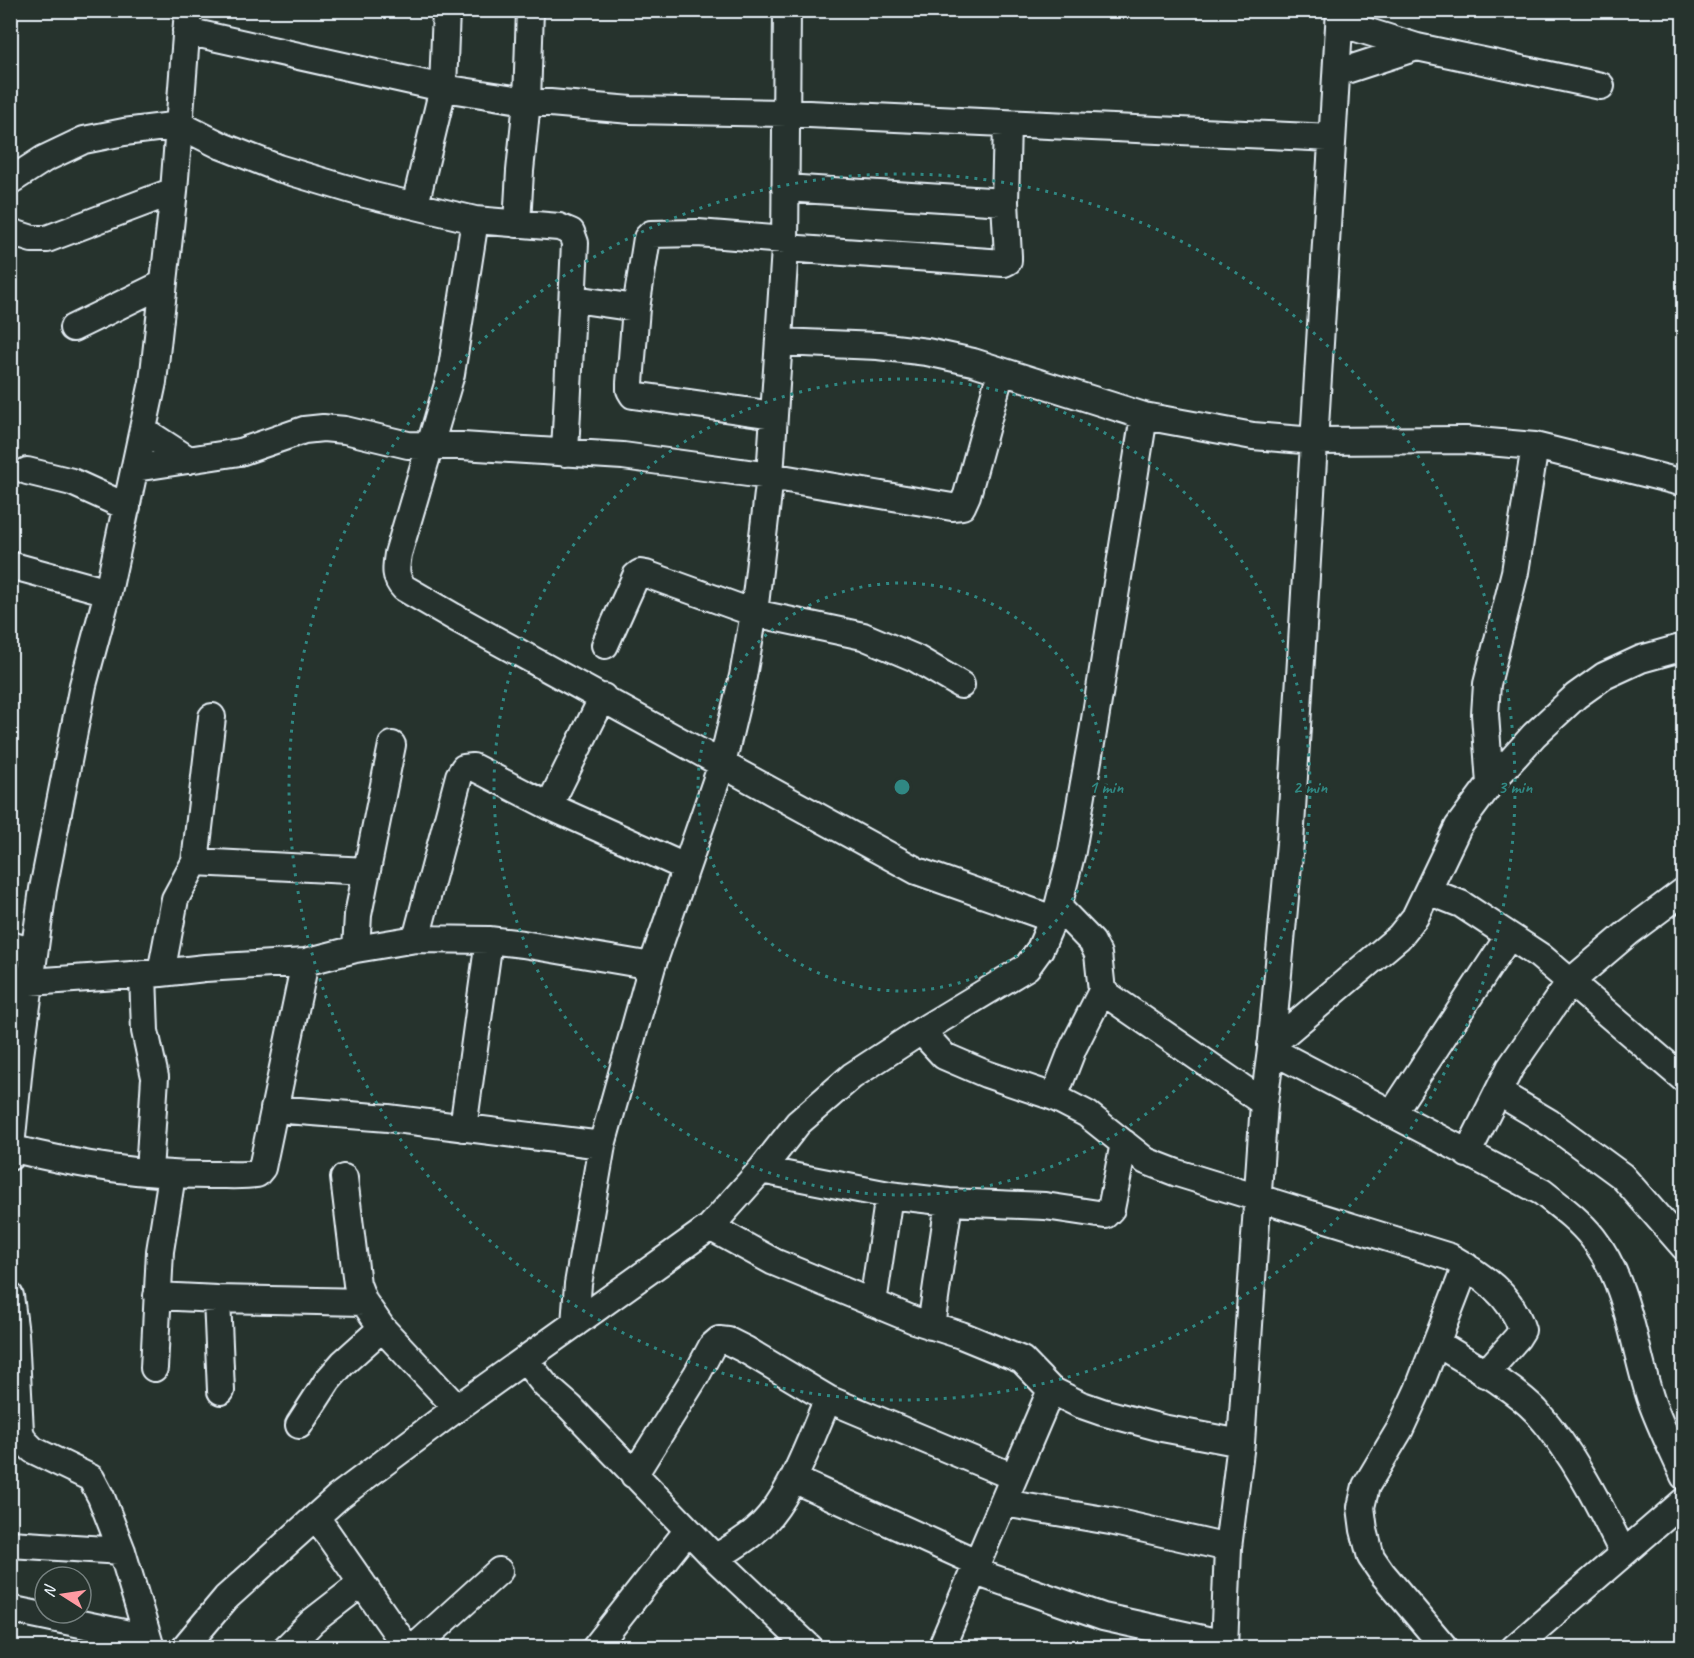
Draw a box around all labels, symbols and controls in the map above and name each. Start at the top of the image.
text: 1 min [1089,776,1124,798]
text: 2 min [1293,776,1328,798]
text: 3 min [1498,776,1533,798]
centre of rings [892,777,912,797]
north arrow [33,1565,93,1625]
text: N [38,1582,61,1599]

